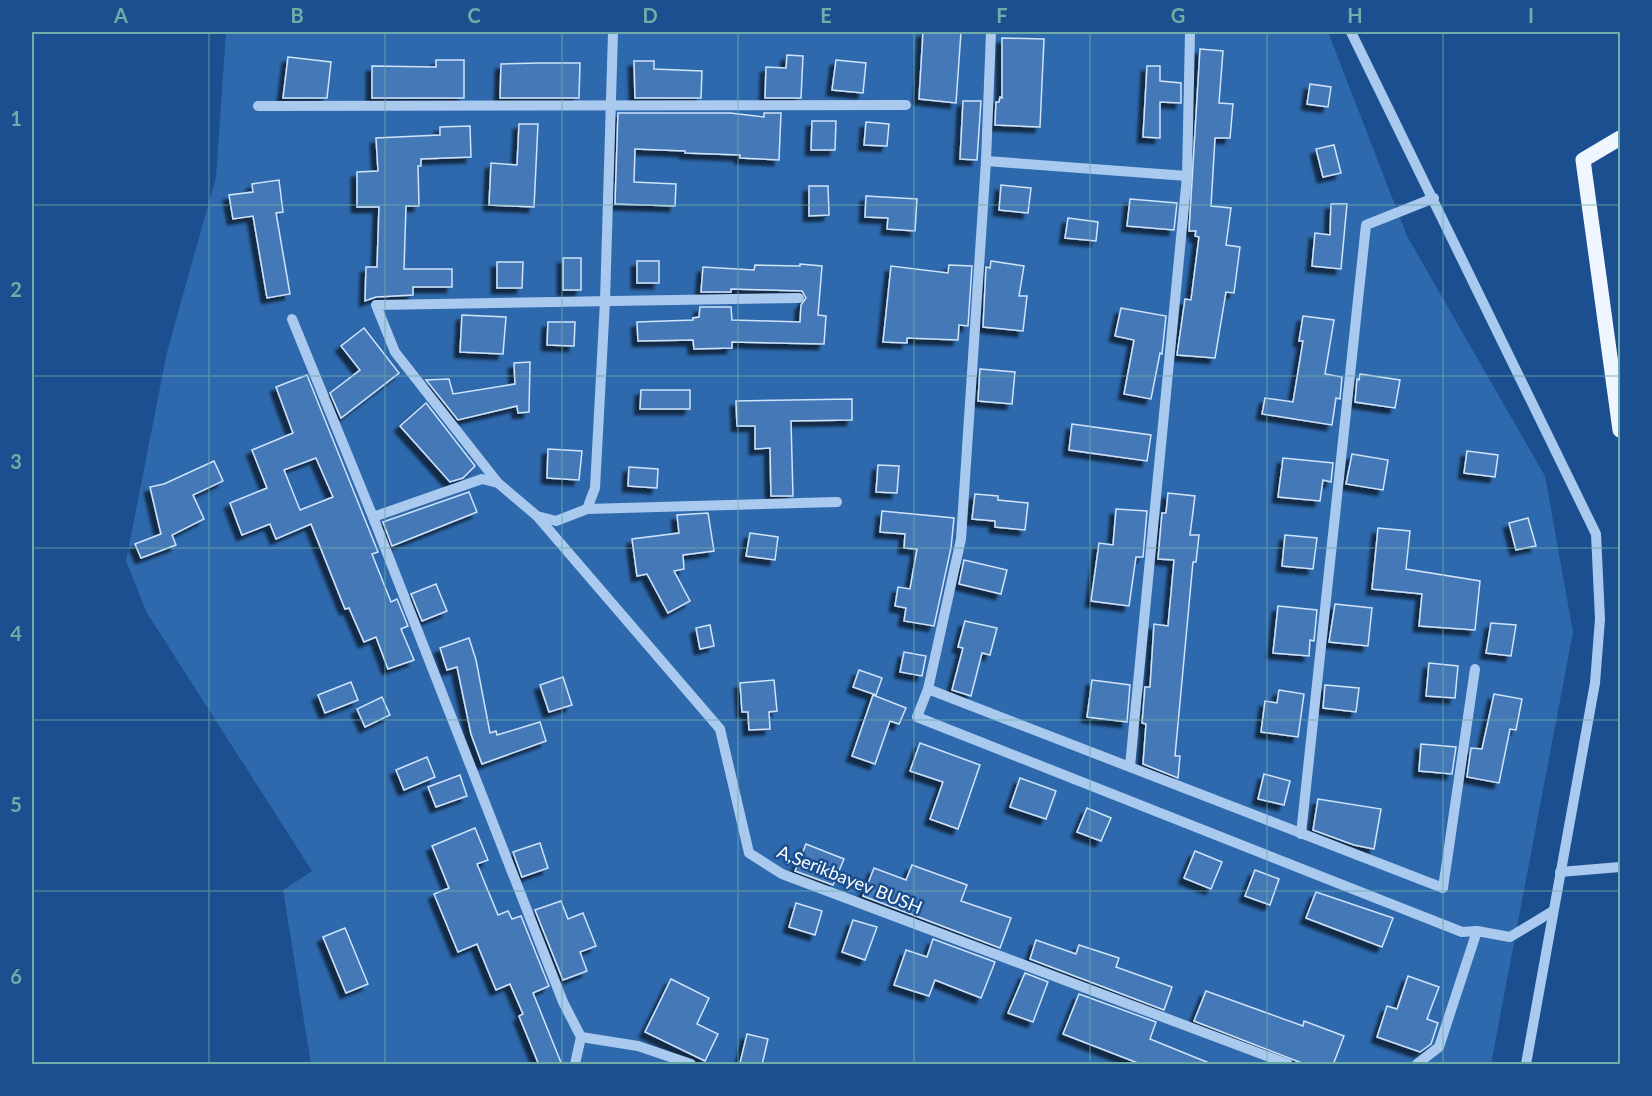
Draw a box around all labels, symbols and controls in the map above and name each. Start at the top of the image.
text: A [113,3,128,27]
text: B [290,3,304,27]
text: C [467,3,481,27]
text: D [642,3,658,27]
text: E [820,3,832,27]
text: F [996,3,1008,27]
text: G [1171,3,1185,27]
text: H [1347,3,1363,27]
text: I [1528,3,1534,27]
text: 1 [10,106,22,130]
text: 2 [10,277,22,301]
text: 3 [10,449,22,473]
text: 4 [10,621,22,645]
text: 5 [10,792,22,816]
street label: A,Serikbayev BUSH [774,840,926,918]
text: 6 [10,964,22,988]

